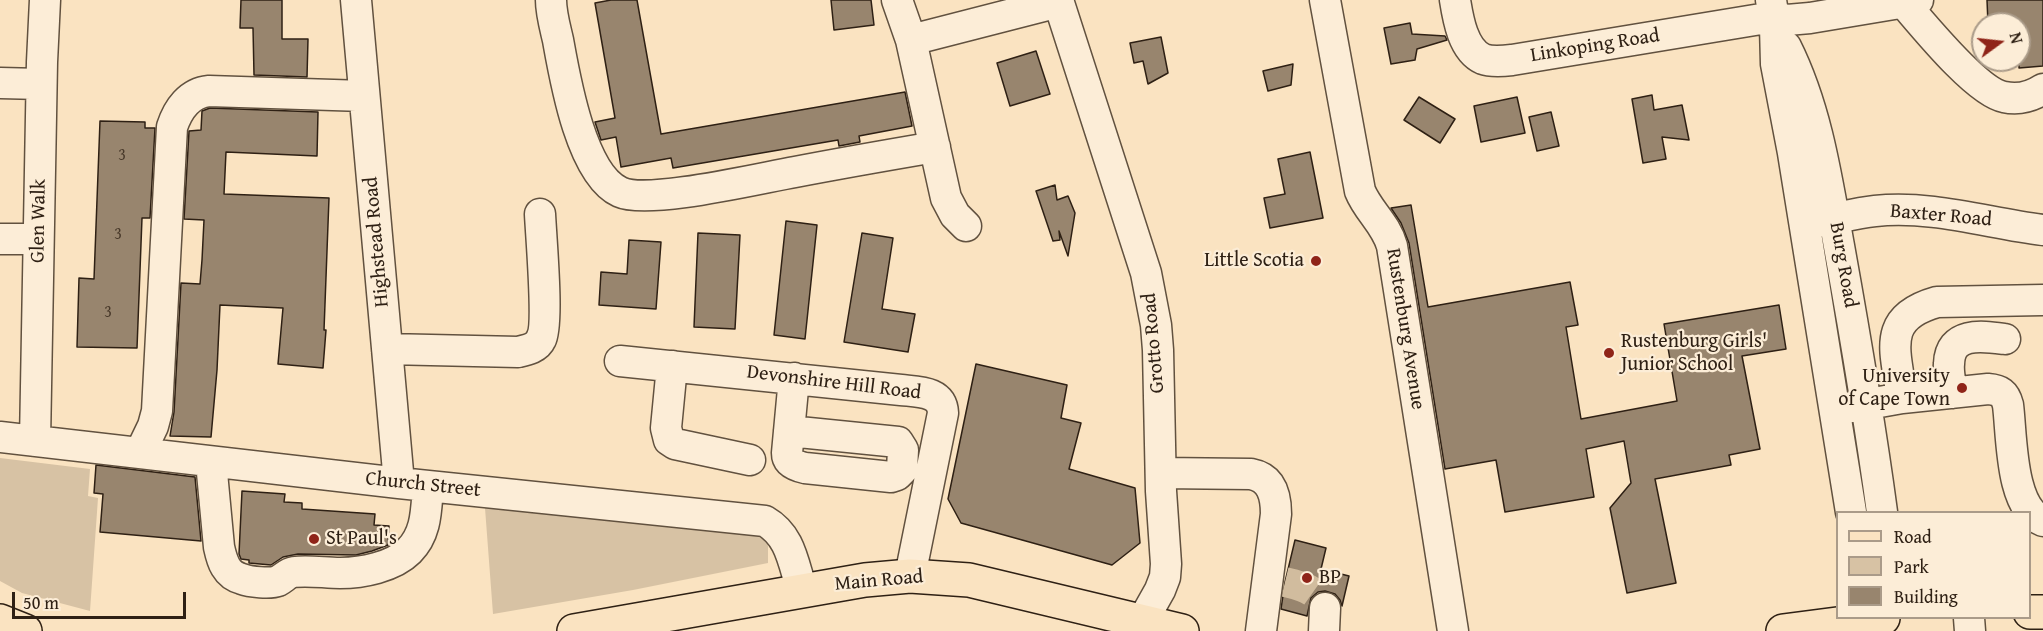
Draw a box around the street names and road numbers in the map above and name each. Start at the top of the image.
street label: Linkoping Road [1529,24,1661,68]
street label: Highstead Road [359,176,395,308]
street label: Glen Walk [26,179,52,263]
street label: Baxter Road [1889,200,1993,232]
street label: Burg Road [1824,220,1862,310]
street label: Rustenburg Avenue [1380,247,1430,411]
street label: Grotto Road [1138,292,1170,394]
street label: Devonshire Hill Road [745,360,923,406]
street label: Church Street [364,467,482,503]
street label: Main Road [834,565,924,597]

